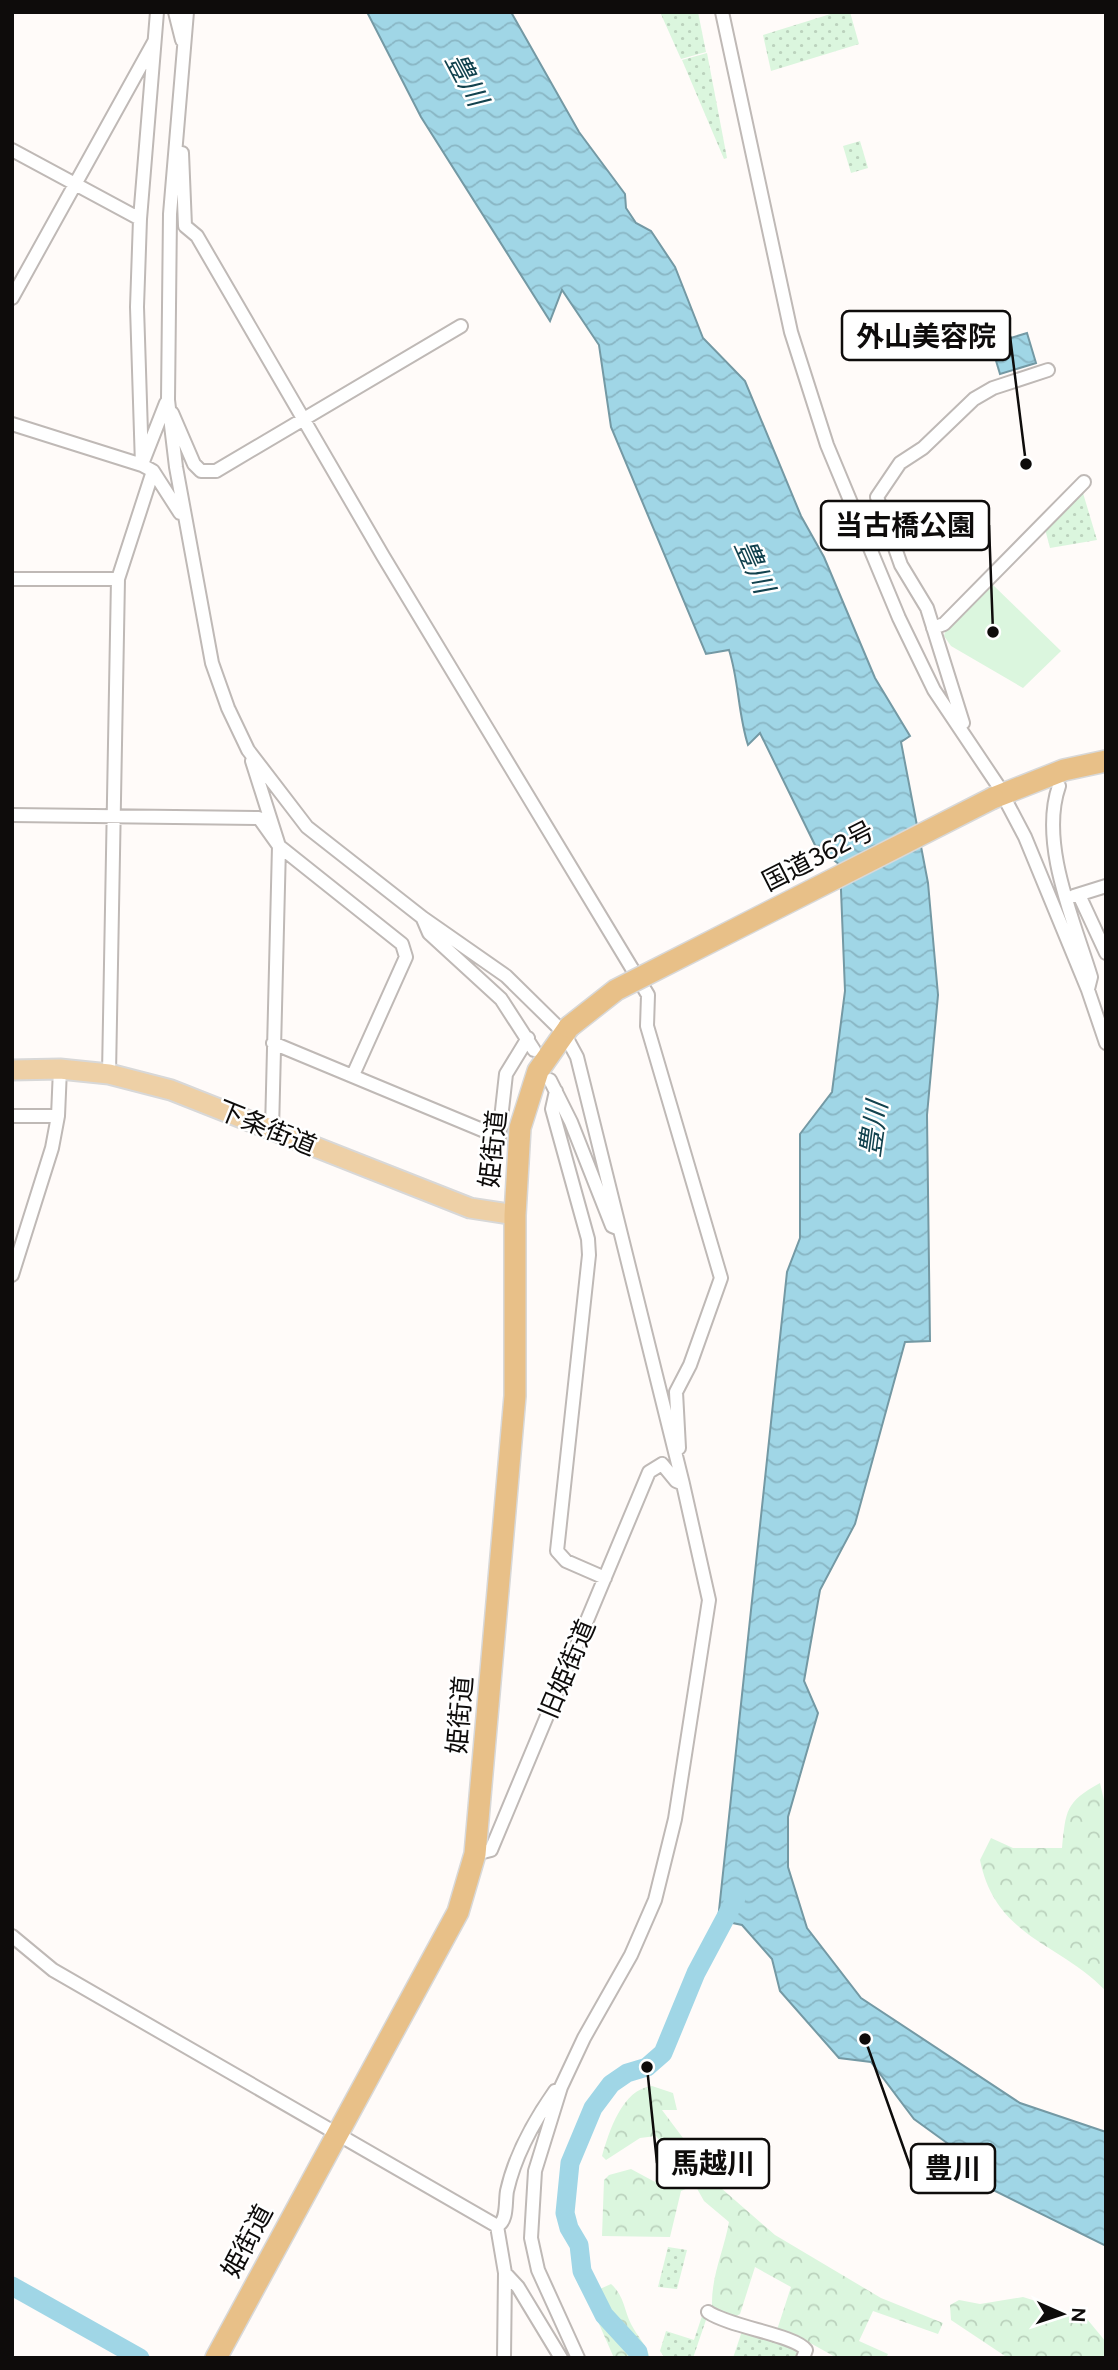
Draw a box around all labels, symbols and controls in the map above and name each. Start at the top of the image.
water label: 豊川 [439,46,497,114]
callout: 外山美容院 [842,311,1010,360]
text: 外山美容院 [856,319,996,353]
callout: 当古橋公園 [821,501,989,550]
text: 当古橋公園 [835,508,975,542]
water label: 豊川 [728,533,783,601]
street label: 国道362号 [757,814,879,898]
street label: 下条街道 [213,1094,321,1162]
water label: 豊川 [852,1096,894,1159]
street label: 姫街道 [473,1109,513,1189]
street label: 旧姫街道 [532,1615,602,1723]
street label: 姫街道 [441,1675,479,1755]
callout: 馬越川 [657,2139,769,2188]
callout: 豊川 [911,2144,995,2193]
text: 馬越川 [671,2146,755,2180]
text: 豊川 [925,2151,981,2185]
street label: 姫街道 [215,2199,279,2283]
north arrow [1027,2279,1097,2349]
text: N [1067,2307,1090,2323]

